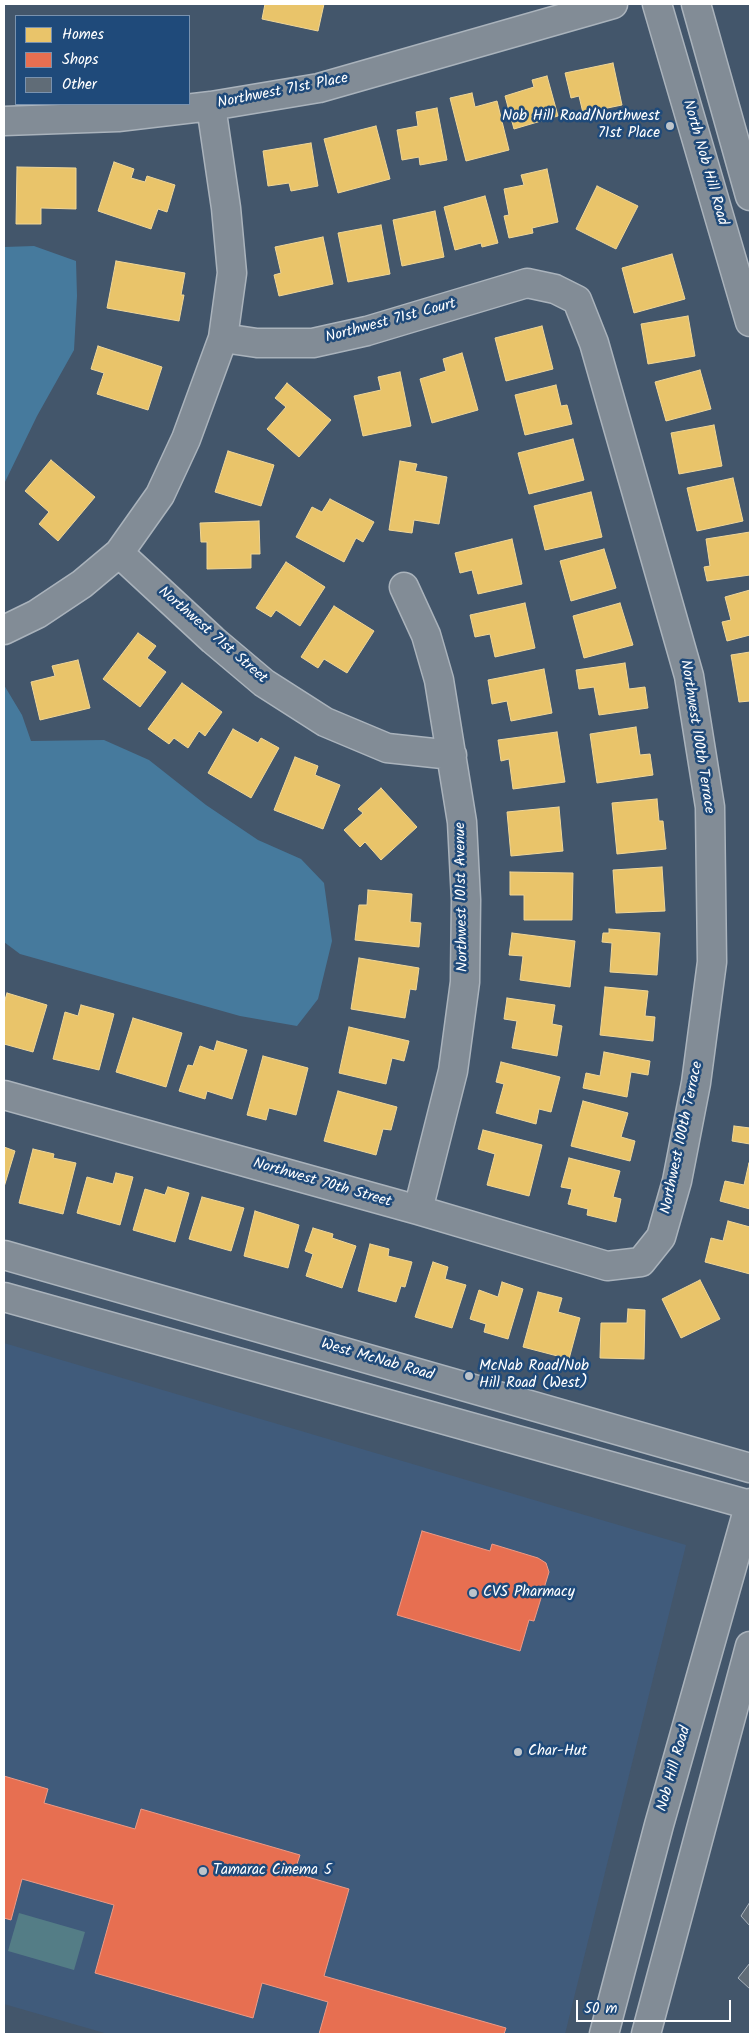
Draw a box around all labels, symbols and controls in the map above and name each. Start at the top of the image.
legend [15,15,190,105]
text: Homes [62,23,104,47]
text: Shops [62,48,98,72]
street label: Northwest 71st Place [216,70,350,114]
text: Other [62,73,97,97]
street label: North Nob Hill Road [677,98,731,228]
place label: Nob Hill Road/Northwest 71st Place [502,108,660,143]
marker: Nob Hill Road/Northwest 71st Place [664,120,676,132]
street label: Northwest 71st Court [324,296,458,348]
street label: Northwest 71st Street [154,584,270,688]
street label: Northwest 100th Terrace [675,659,717,815]
street label: Northwest 101st Avenue [453,822,473,972]
street label: Northwest 100th Terrace [658,1060,708,1216]
street label: Northwest 70th Street [251,1156,393,1212]
street label: West McNab Road [319,1336,435,1386]
place label: McNab Road/Nob Hill Road (West) [479,1358,589,1393]
marker: McNab Road/Nob Hill Road (West) [463,1370,475,1382]
place label: CVS Pharmacy [483,1584,575,1602]
marker: CVS Pharmacy [467,1587,479,1599]
street label: Nob Hill Road [654,1724,696,1814]
place label: Char-Hut [528,1743,587,1761]
marker: Char-Hut [512,1746,524,1758]
place label: Tamarac Cinema 5 [213,1862,332,1880]
marker: Tamarac Cinema 5 [197,1865,209,1877]
scale bar [579,1990,734,2022]
text: 50 m [584,1997,618,2021]

